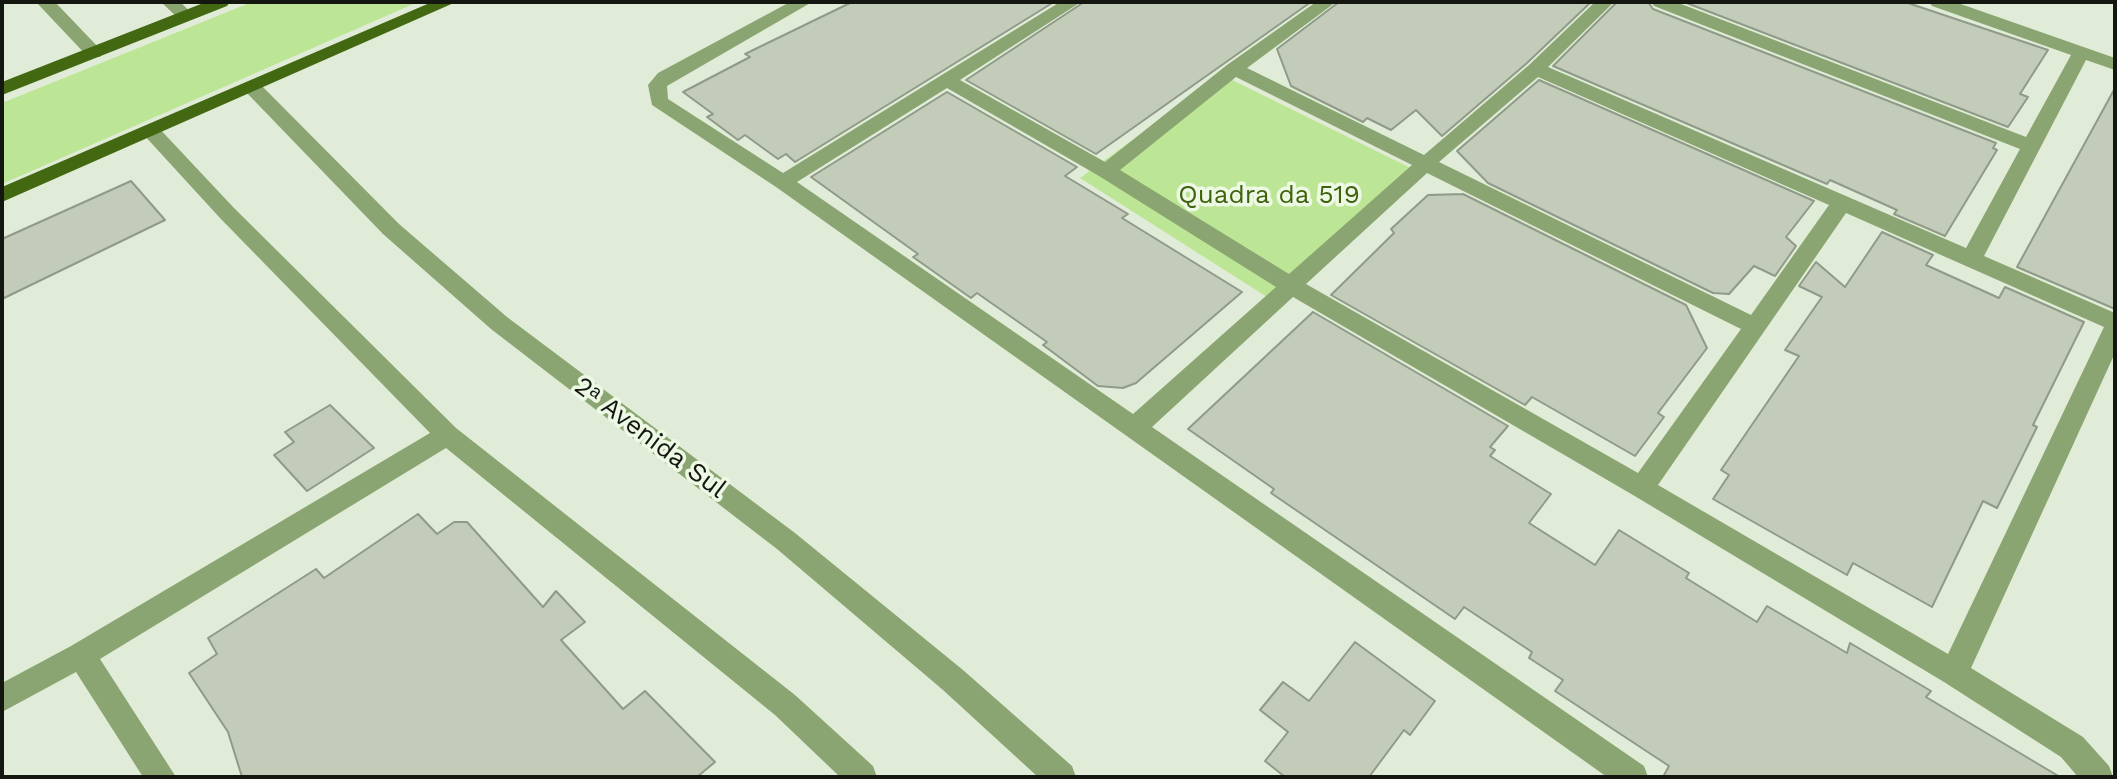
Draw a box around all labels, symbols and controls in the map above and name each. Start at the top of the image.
park label: Quadra da 519 [1178,179,1360,211]
street label: 2ᵃ Avenida Sul [568,371,732,505]

